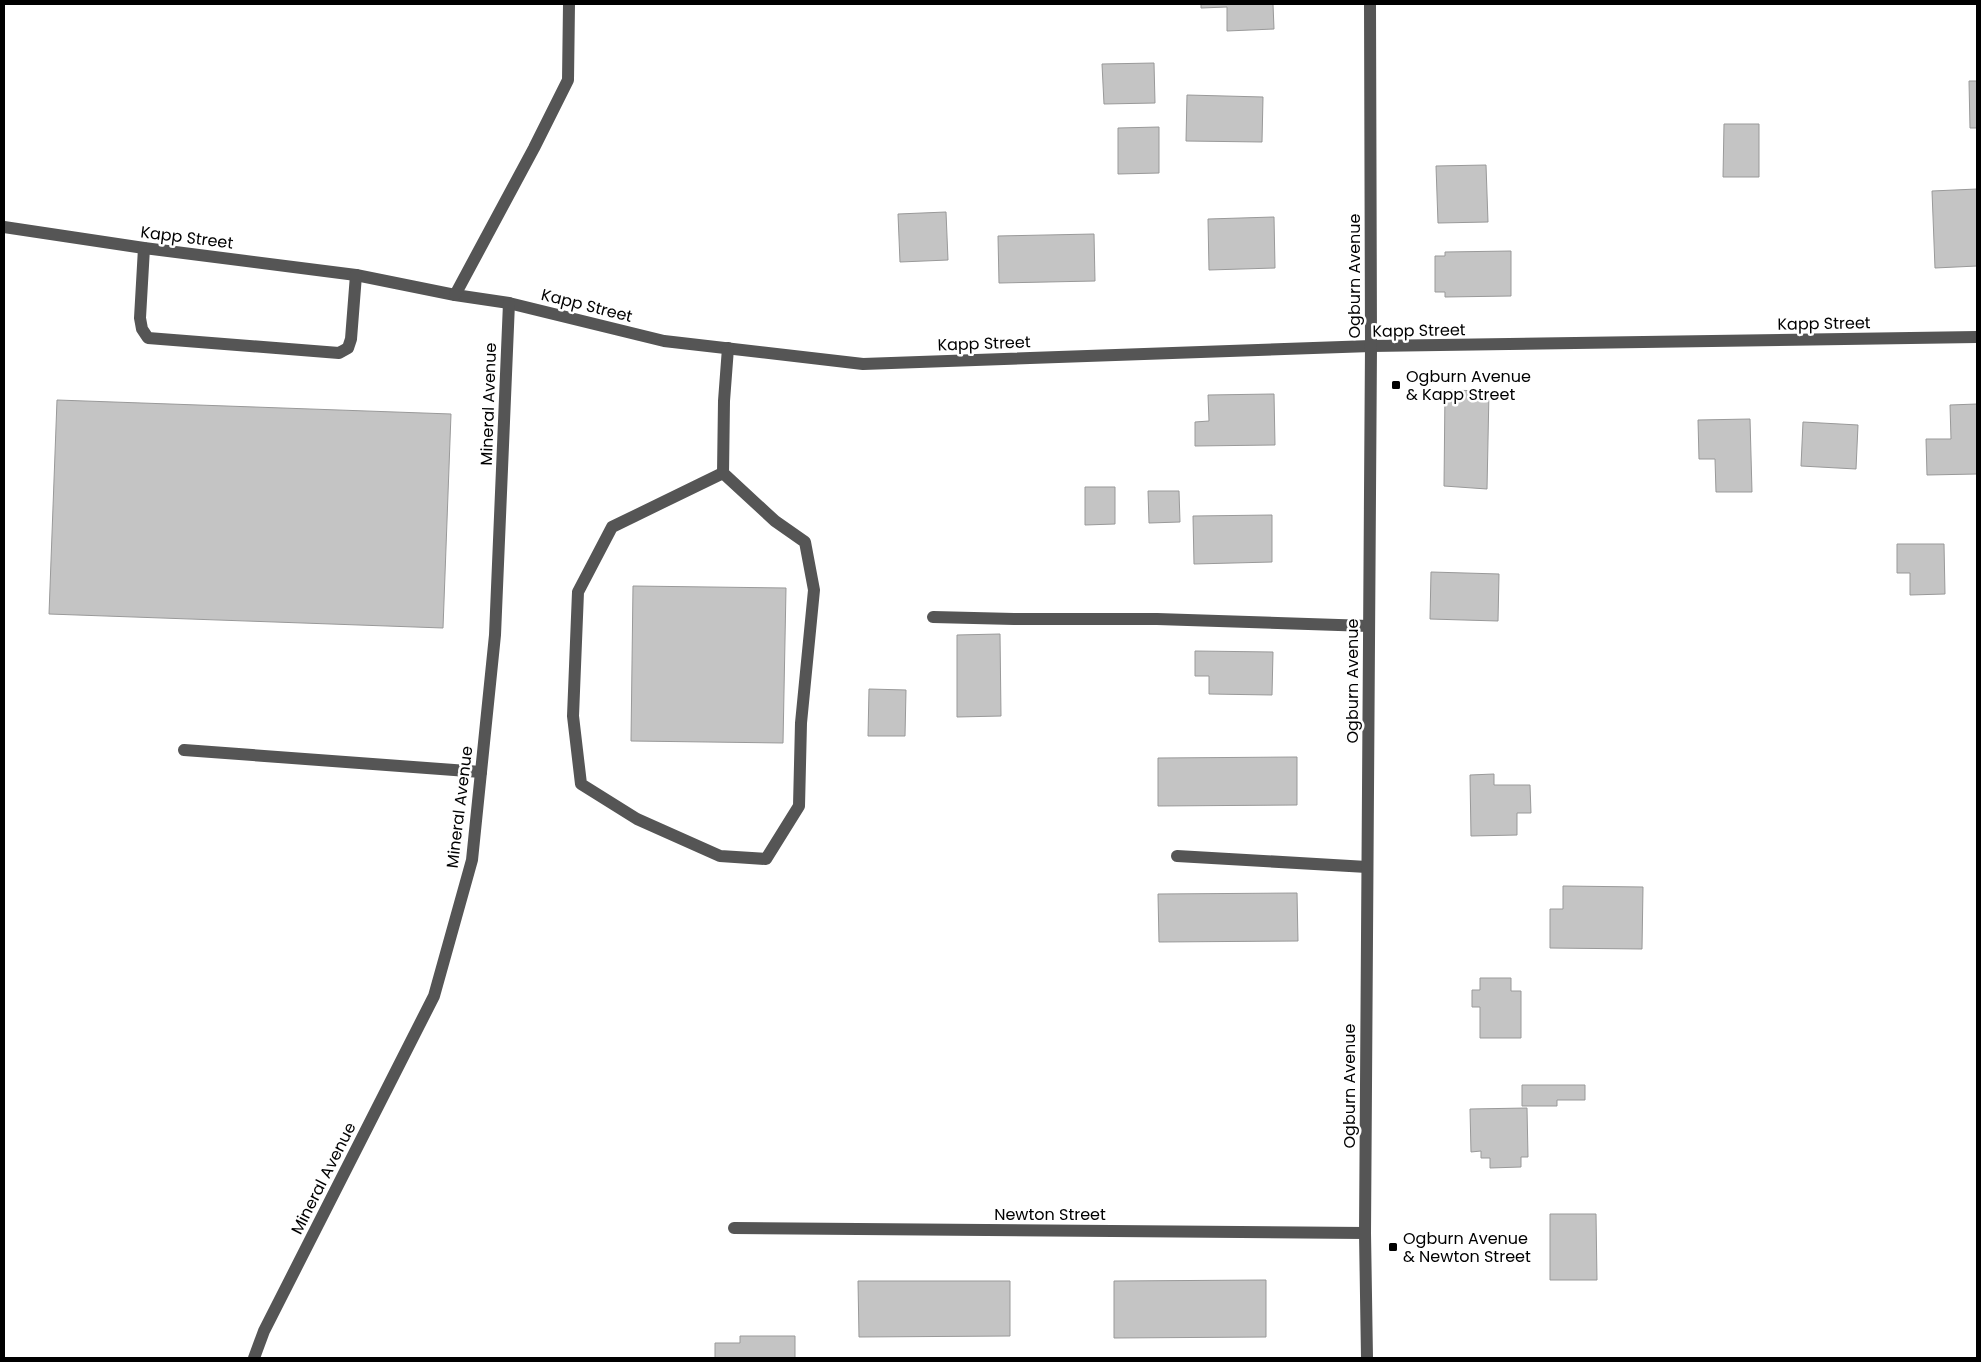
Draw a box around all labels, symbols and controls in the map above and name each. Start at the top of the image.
street label: Ogburn Avenue [1343,213,1366,339]
street label: Kapp Street [139,220,235,255]
street label: Kapp Street [539,283,635,328]
street label: Kapp Street [1777,311,1871,336]
street label: Kapp Street [1372,318,1466,343]
street label: Kapp Street [937,330,1031,357]
street label: Mineral Avenue [475,342,502,466]
place label: Ogburn Avenue & Kapp Street [1406,365,1531,406]
marker: Ogburn Avenue & Kapp Street [1390,379,1402,391]
street label: Ogburn Avenue [1341,618,1364,744]
street label: Mineral Avenue [441,745,478,869]
street label: Ogburn Avenue [1338,1023,1361,1149]
street label: Mineral Avenue [285,1118,362,1238]
street label: Newton Street [994,1203,1106,1226]
place label: Ogburn Avenue & Newton Street [1403,1227,1531,1268]
marker: Ogburn Avenue & Newton Street [1387,1241,1399,1253]

